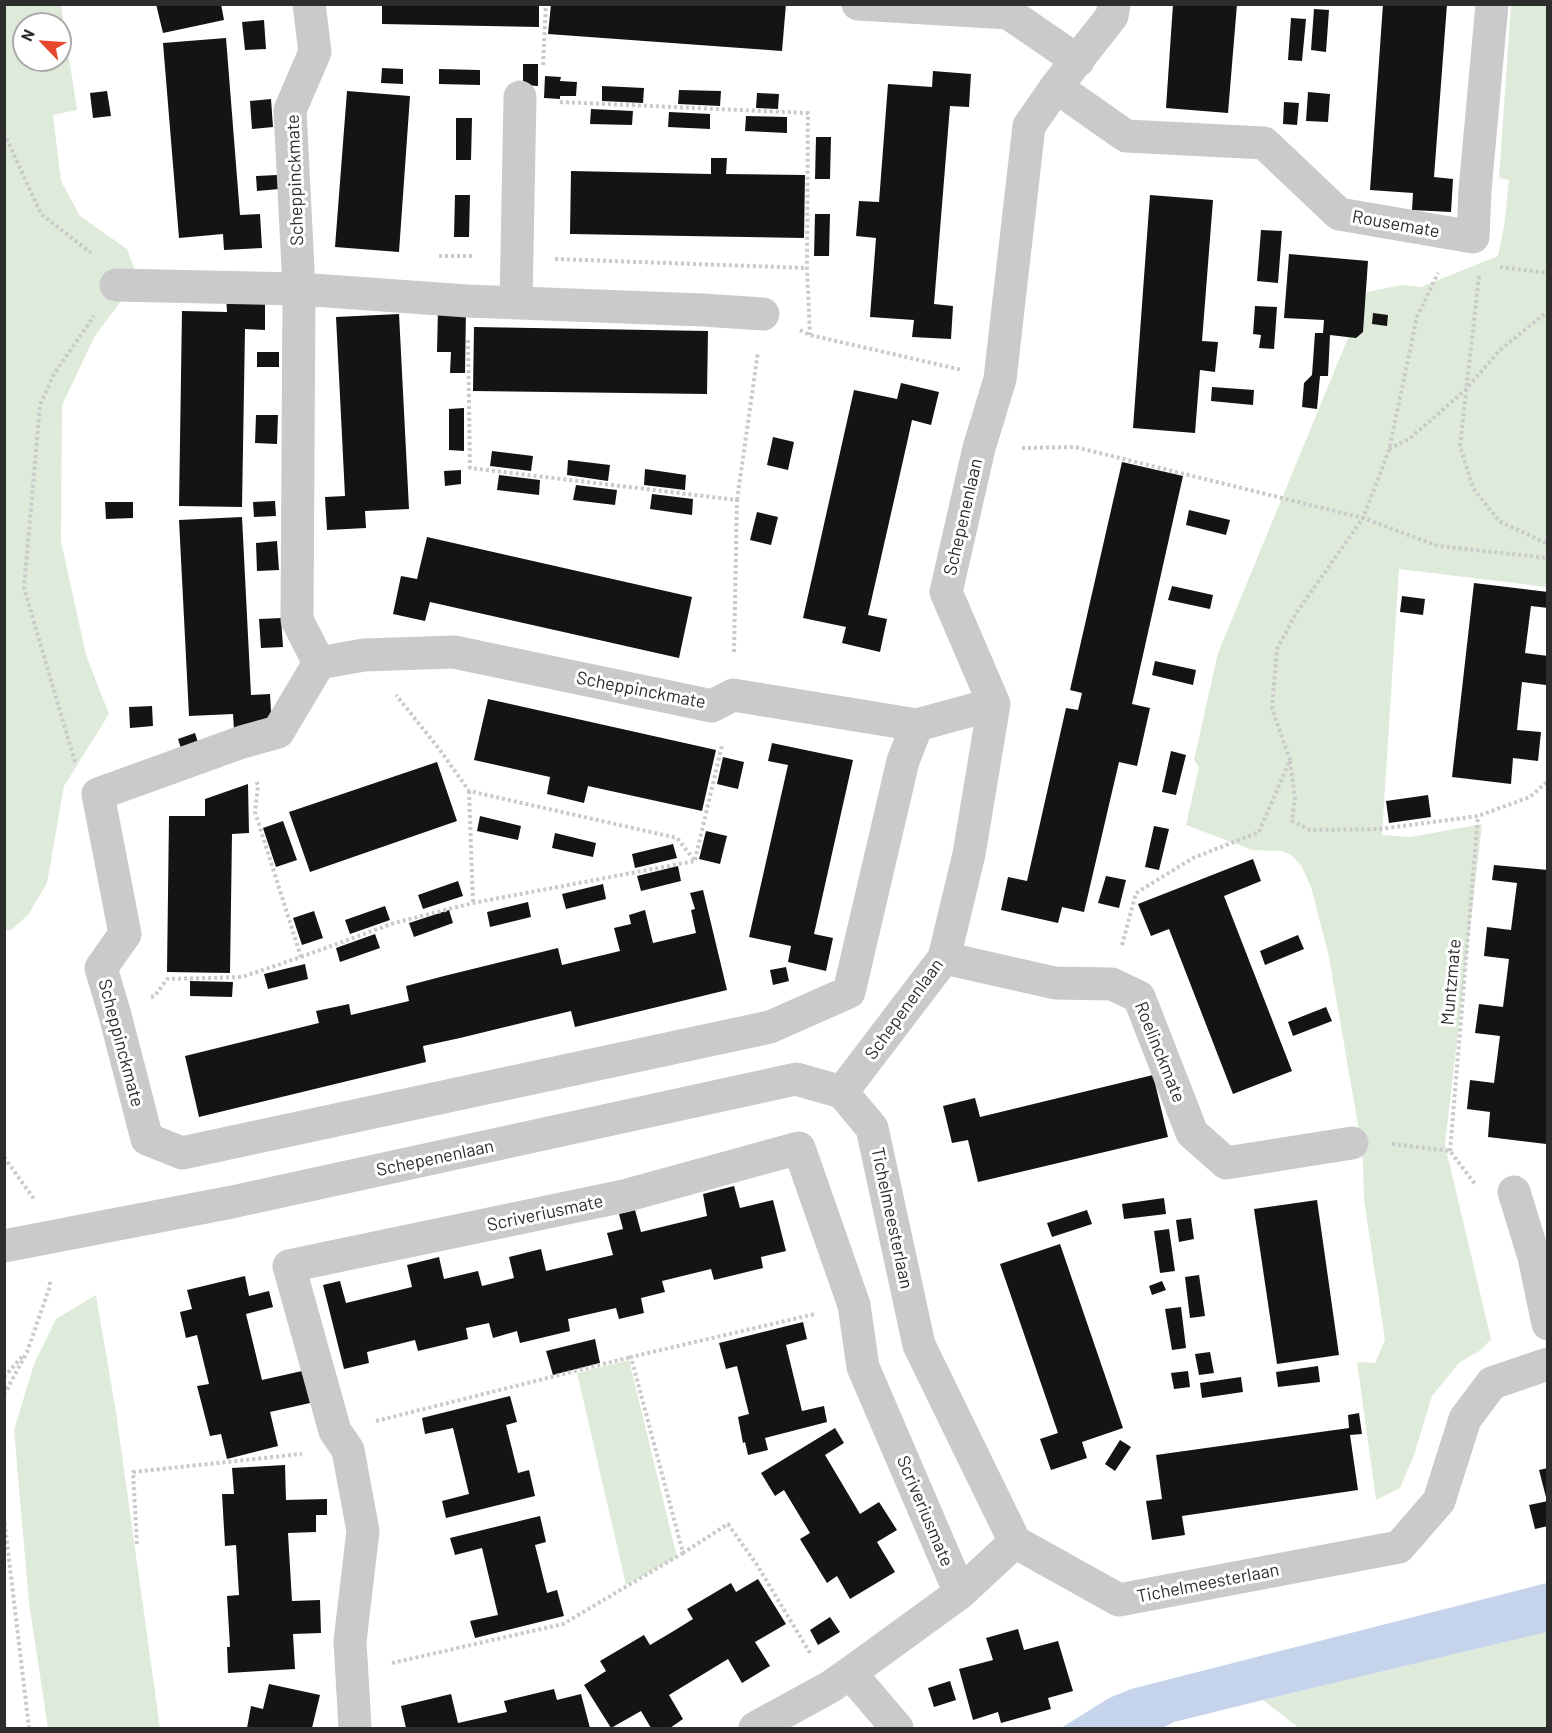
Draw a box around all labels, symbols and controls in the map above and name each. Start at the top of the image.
north arrow [12,12,72,72]
text: N [16,26,38,44]
street label: Scheppinckmate [282,114,308,246]
street label: Rousemate [1351,206,1441,242]
street label: Schepenenlaan [939,456,987,578]
street label: Scheppinckmate [574,667,708,713]
street label: Muntzmate [1436,938,1466,1026]
street label: Schepenenlaan [860,954,948,1064]
street label: Scheppinckmate [94,977,148,1109]
street label: Roelinckmate [1130,998,1190,1106]
street label: Schepenenlaan [374,1135,496,1181]
street label: Tichelmeesterlaan [866,1145,918,1291]
street label: Scriveriusmate [485,1190,605,1236]
street label: Scriveriusmate [892,1452,958,1570]
street label: Tichelmeesterlaan [1135,1559,1281,1607]

